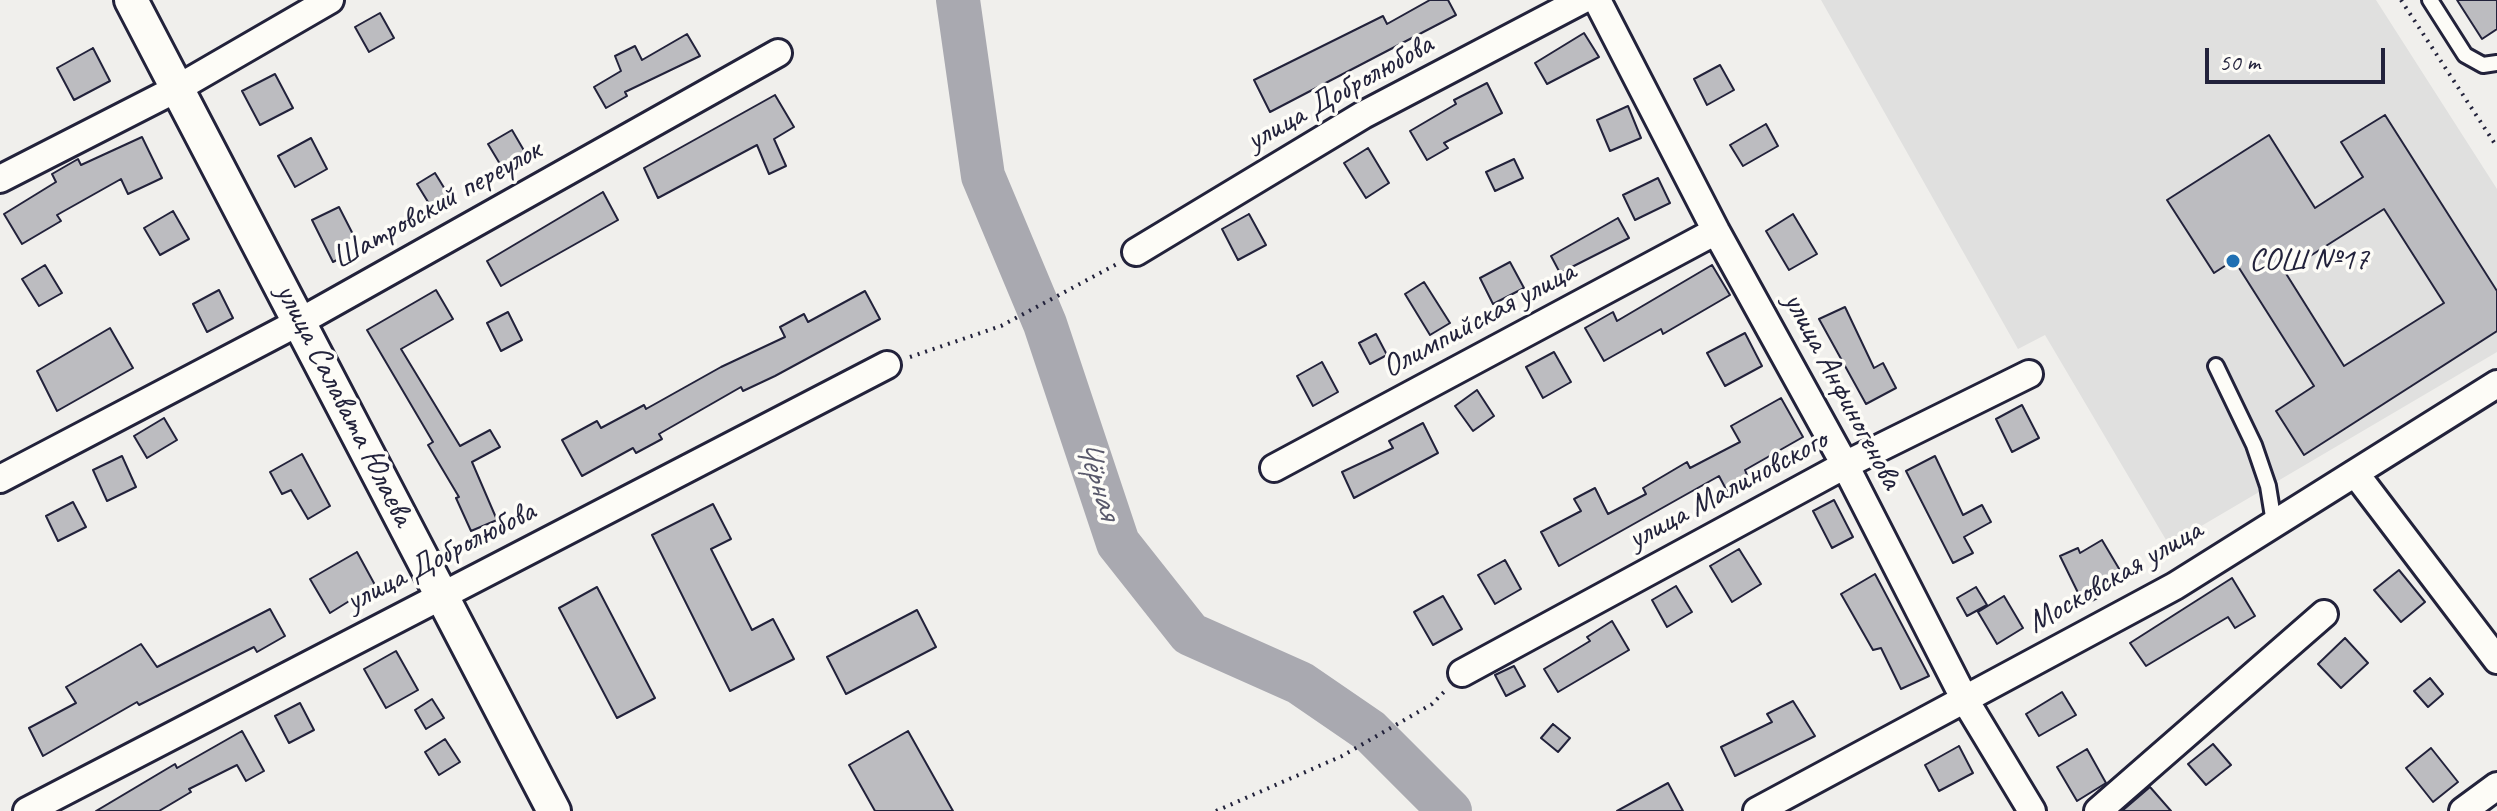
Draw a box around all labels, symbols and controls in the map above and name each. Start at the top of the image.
street label: улица Добролюбова [1240,26,1440,160]
scale bar [2209,32,2389,82]
text: 50 m [2219,47,2260,77]
street label: Шатровский переулок [326,132,548,278]
place label: СОШ №17 [2249,242,2369,280]
marker: СОШ №17 [2224,252,2242,270]
street label: Олимпийская улица [1376,253,1582,387]
street label: улица Салавата Юлаева [266,277,422,533]
street label: улица Анфиногенова [1774,286,1910,496]
street label: улица Малиновского [1622,421,1834,559]
water label: Чёрная [1065,434,1129,524]
street label: улица Добролюбова [340,493,542,621]
street label: Московская улица [2021,512,2209,642]

